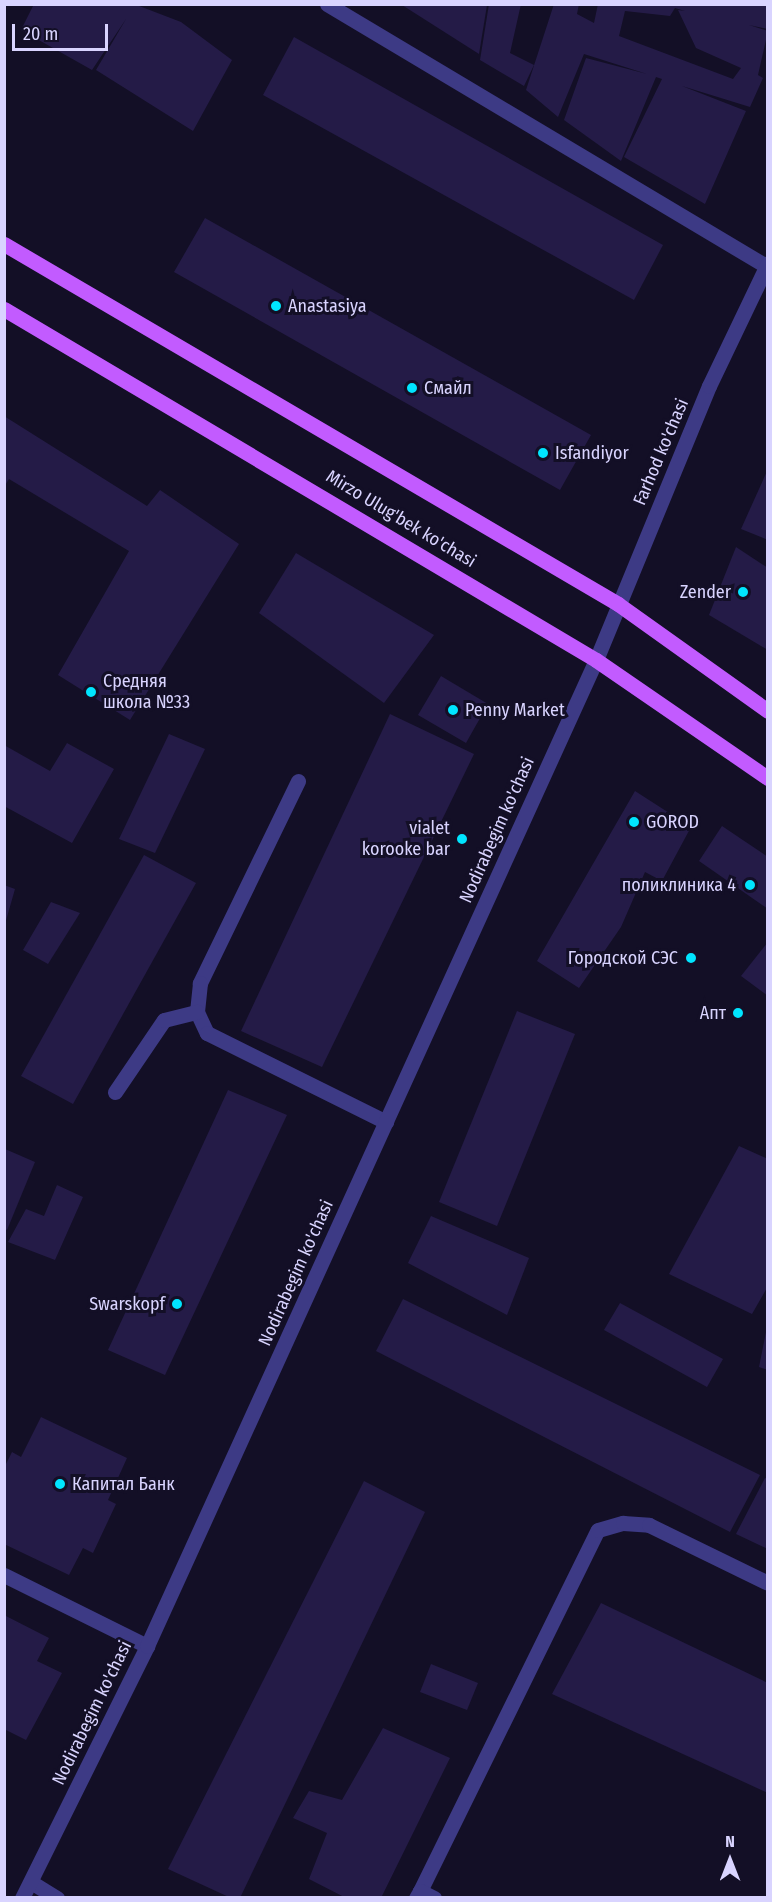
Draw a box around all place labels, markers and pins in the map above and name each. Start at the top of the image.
place label: Anastasiya [288,295,367,317]
marker: Anastasiya [269,299,283,313]
place label: Смайл [424,377,472,399]
marker: Смайл [405,381,419,395]
place label: Isfandiyor [555,442,629,464]
marker: Isfandiyor [536,446,550,460]
place label: Zender [680,581,731,603]
marker: Zender [736,585,750,599]
place label: Средняя школа №33 [103,671,190,714]
marker: Средняя школа №33 [84,685,98,699]
place label: Penny Market [465,699,565,721]
marker: Penny Market [446,703,460,717]
place label: GOROD [646,811,699,833]
marker: GOROD [627,815,641,829]
place label: vialet korooke bar [362,818,450,860]
marker: vialet korooke bar [455,832,469,846]
place label: поликлиника 4 [622,874,736,896]
marker: поликлиника 4 [741,876,759,894]
place label: Городской СЭС [568,947,678,969]
marker: Городской СЭС [682,949,700,967]
place label: Апт [700,1002,726,1024]
marker: Апт [731,1006,745,1020]
place label: Swarskopf [89,1293,165,1315]
marker: Swarskopf [170,1297,184,1311]
place label: Капитал Банк [72,1473,175,1495]
marker: Капитал Банк [53,1477,67,1491]

